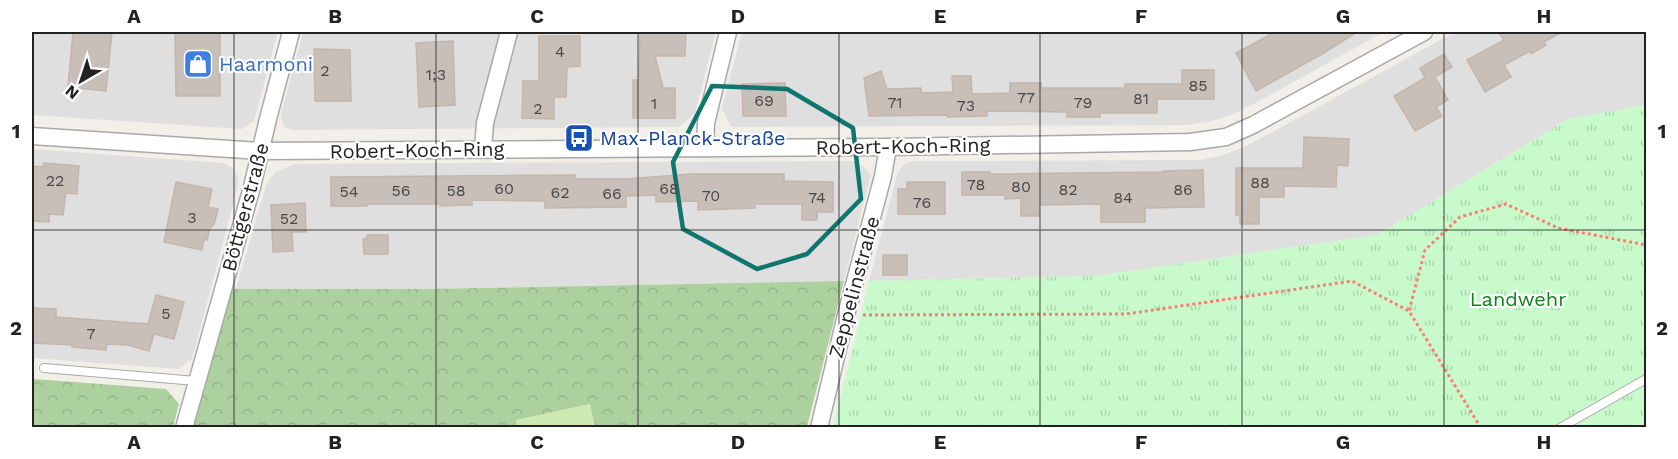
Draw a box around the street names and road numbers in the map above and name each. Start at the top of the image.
street label: Robert-Koch-Ring [816,132,991,160]
street label: Robert-Koch-Ring [330,136,505,164]
street label: Böttgerstraße [216,140,274,274]
street label: Zeppelinstraße [824,213,884,361]

